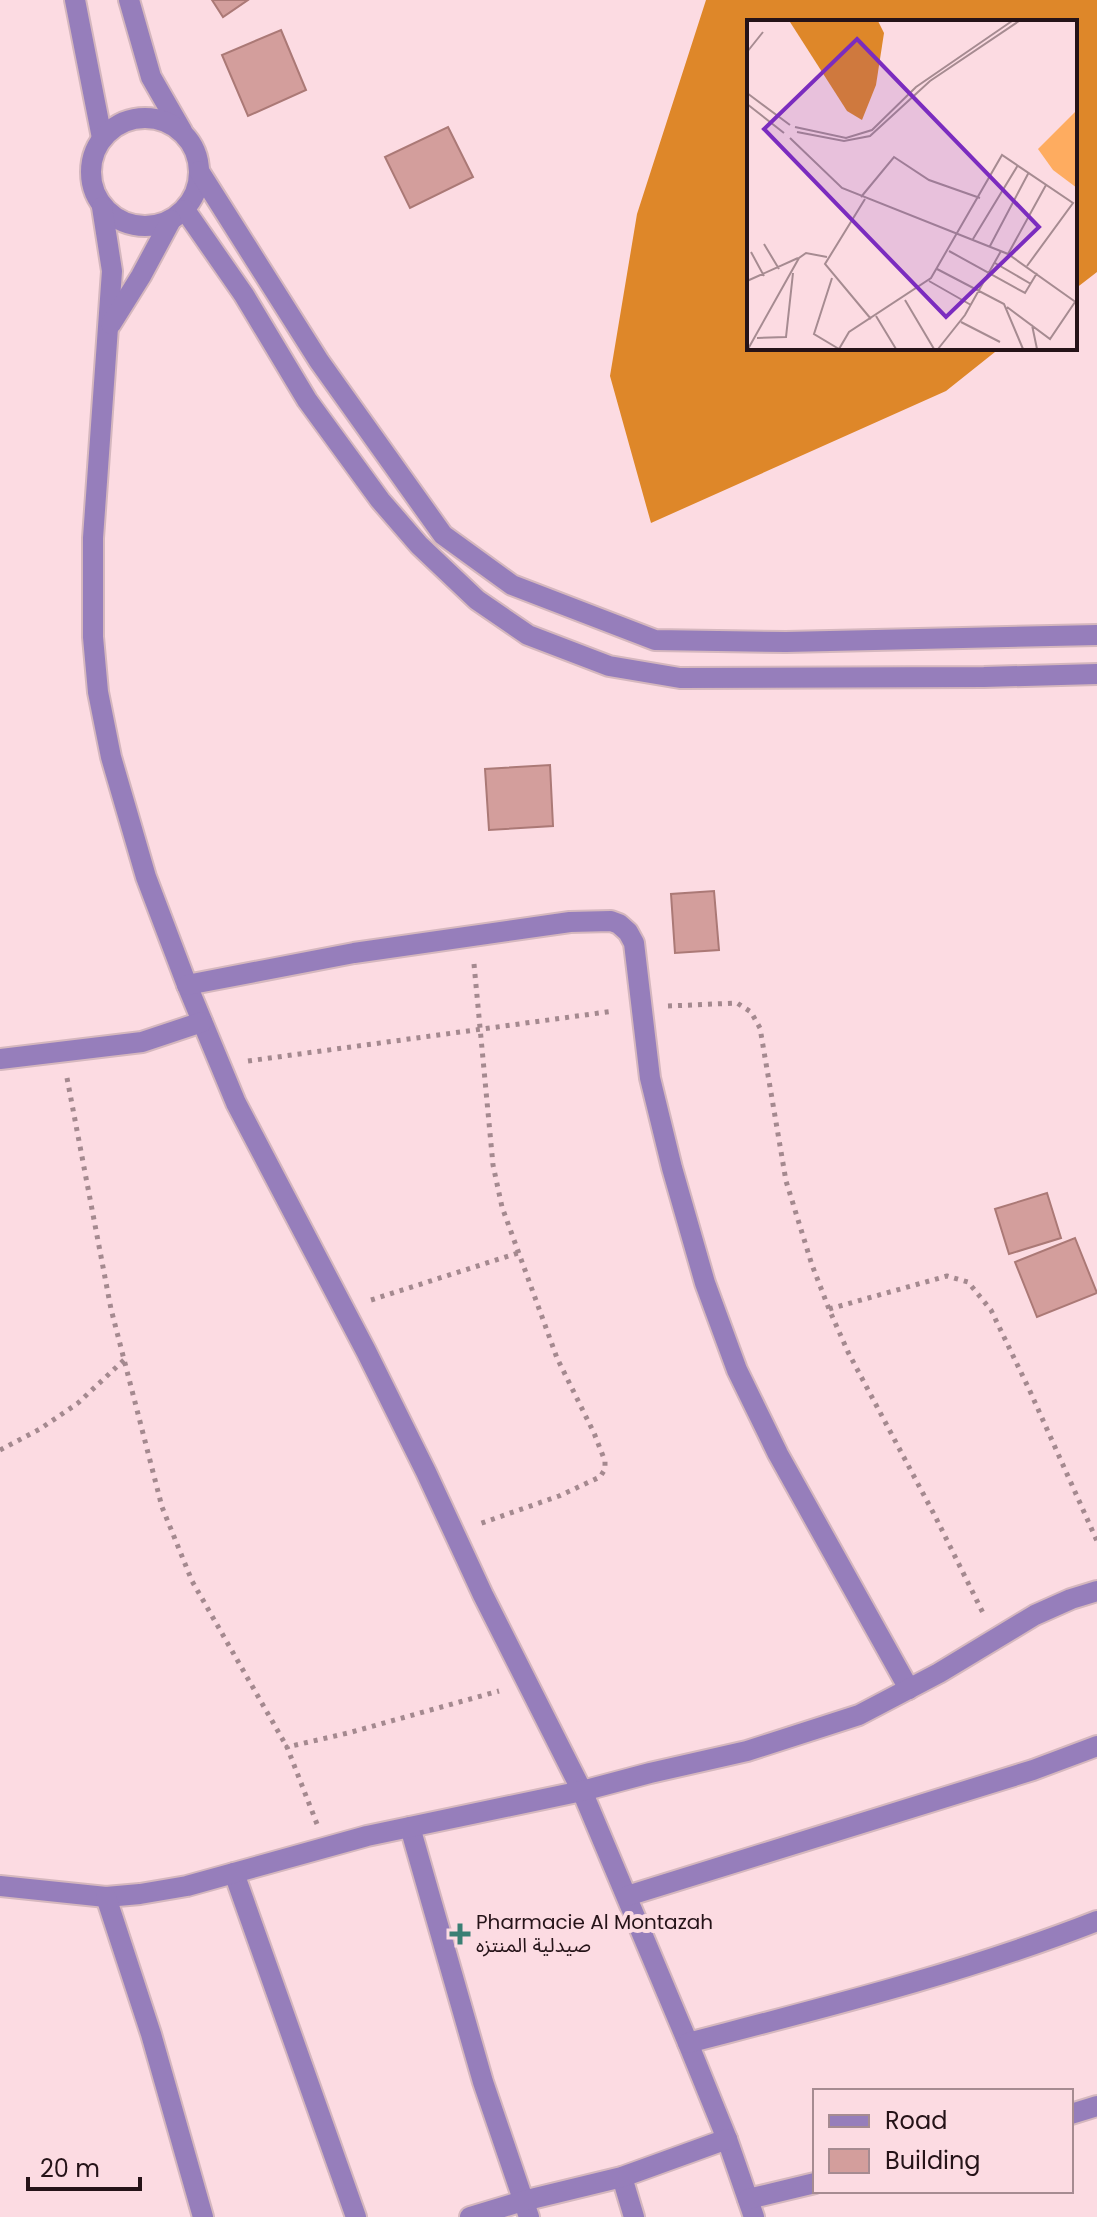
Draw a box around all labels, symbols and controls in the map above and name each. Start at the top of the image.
inset map [747,20,1077,350]
place label: Pharmacie Al Montazah صيدلية المنتزه [476,1908,713,1959]
marker: Pharmacie Al Montazah صيدلية المنتزه [451,1925,469,1943]
legend [813,2089,1073,2193]
text: Road [885,2104,947,2137]
scale bar [28,2141,140,2191]
text: Building [885,2144,981,2177]
text: 20 m [40,2152,100,2185]

